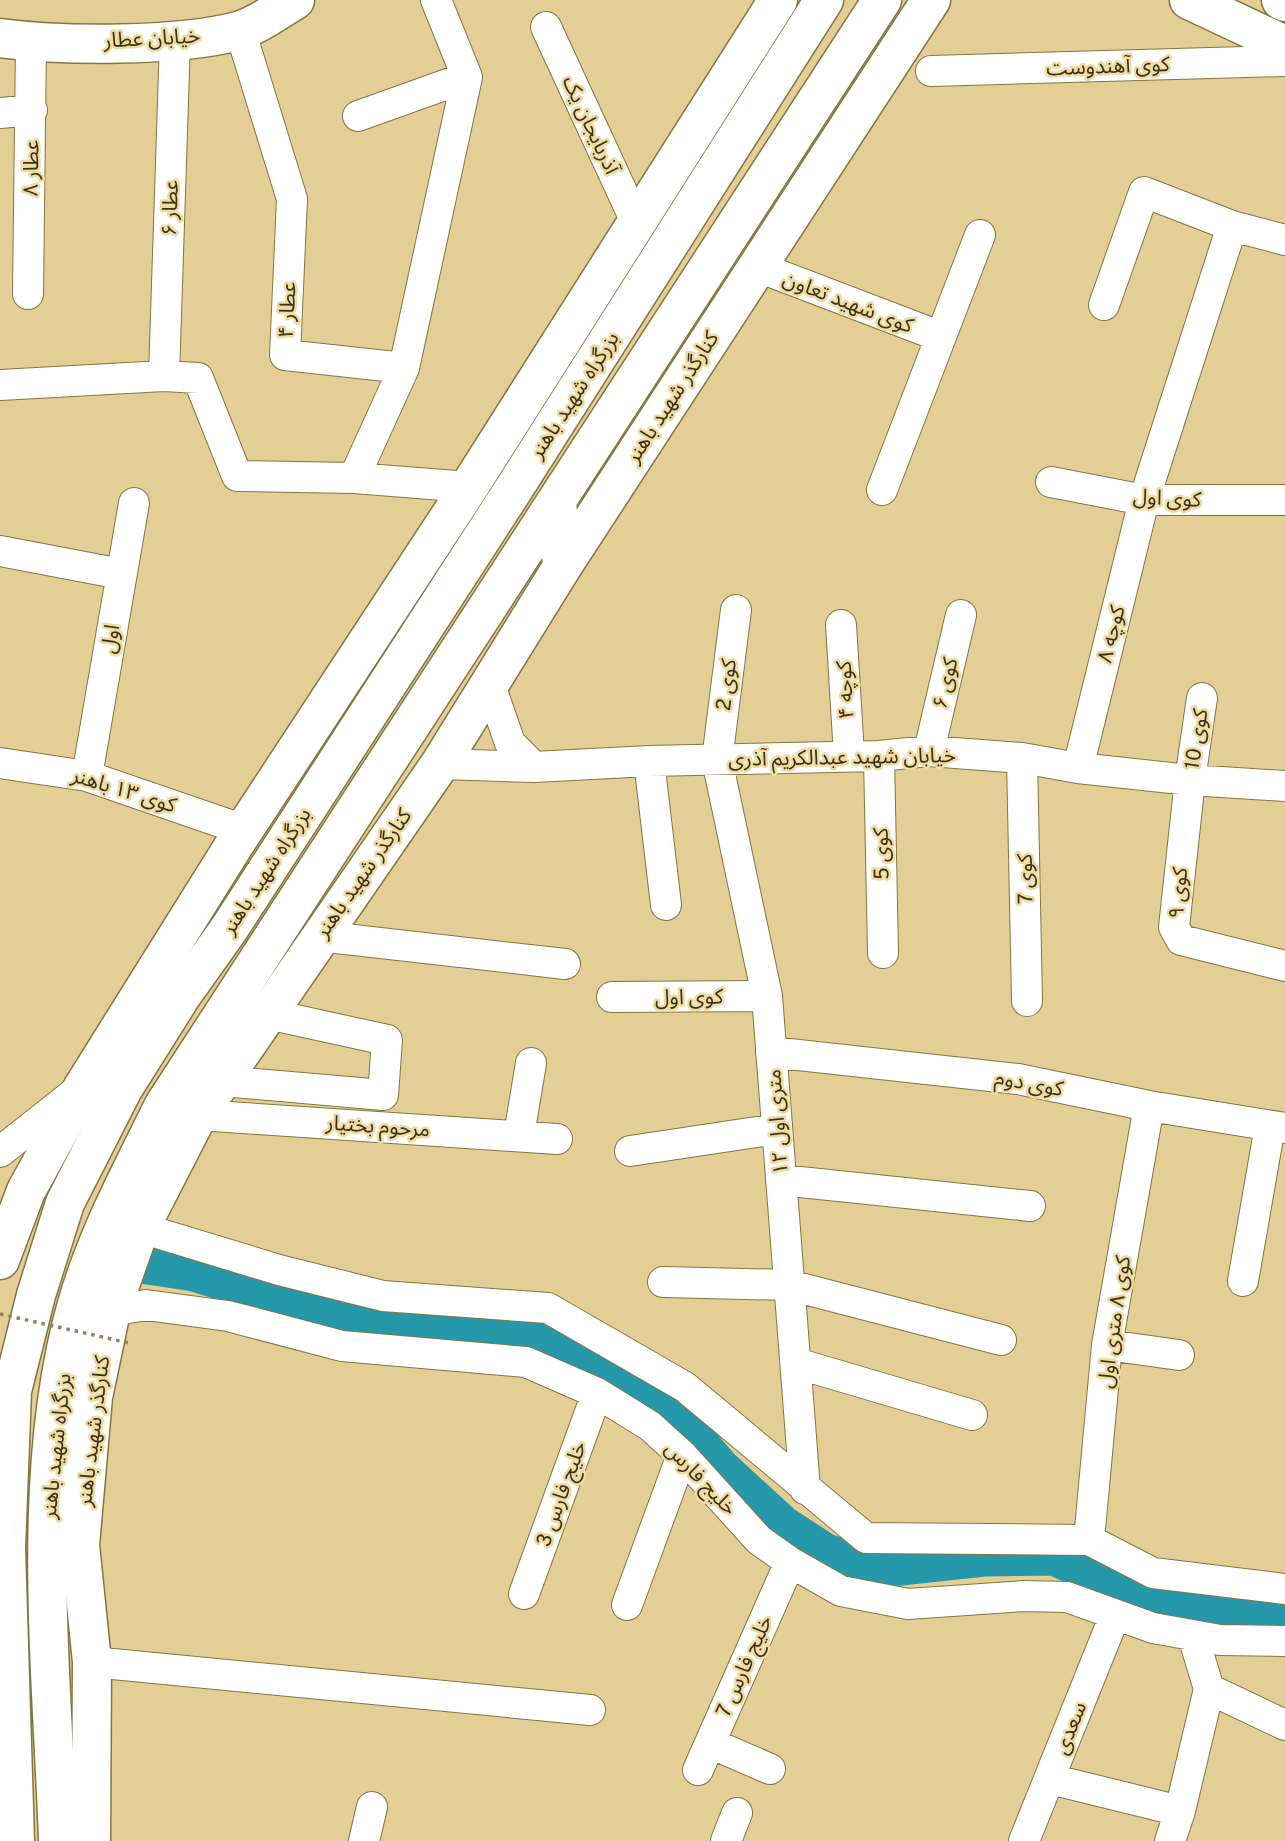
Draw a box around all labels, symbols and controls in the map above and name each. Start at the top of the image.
street label: خیابان عطار [102,23,201,56]
street label: کوی آهندوست [1046,52,1171,83]
street label: آذربایجان یک [555,72,625,180]
street label: عطار ۸ [19,140,46,196]
street label: عطار ۶ [157,179,186,237]
street label: کوی شهید تعاون [778,266,917,341]
street label: عطار ۴ [274,281,303,339]
street label: بزرگراه شهید باهنر [524,327,626,465]
street label: کنارگذر شهید باهنر [620,327,726,470]
street label: کوی اول [1132,484,1202,515]
street label: کوچه ۸ [1092,603,1133,666]
street label: اول [96,623,127,656]
street label: کوی ۶ [928,655,965,711]
street label: کوی 2 [711,657,744,713]
street label: کوچه ۴ [831,660,861,720]
street label: کوی 10 [1179,707,1216,771]
street label: خیابان شهید عبدالکریم آذری [728,743,956,774]
street label: کوی ۱۳ باهنر [67,762,179,820]
street label: بزرگراه شهید باهنر [216,803,318,941]
street label: کنارگذر شهید باهنر [309,804,419,945]
street label: کوی 5 [869,827,896,880]
street label: کوی 7 [1013,853,1040,904]
street label: کوی ۹ [1164,866,1195,920]
street label: کوی اول [655,984,724,1013]
street label: کوی دوم [992,1065,1065,1105]
street label: ۱۲ متری اول [761,1068,796,1176]
street label: مرحوم بختیار [324,1110,431,1146]
street label: کوی ۸ متری اول [1093,1254,1138,1390]
street label: کنارگذر شهید باهنر [72,1354,117,1509]
street label: بزرگراه شهید باهنر [36,1372,79,1521]
street label: خلیج فارس [658,1436,742,1522]
street label: خلیج فارس 3 [531,1438,594,1551]
street label: خلیج فارس 7 [711,1611,780,1722]
street label: سعدی [1049,1698,1094,1759]

